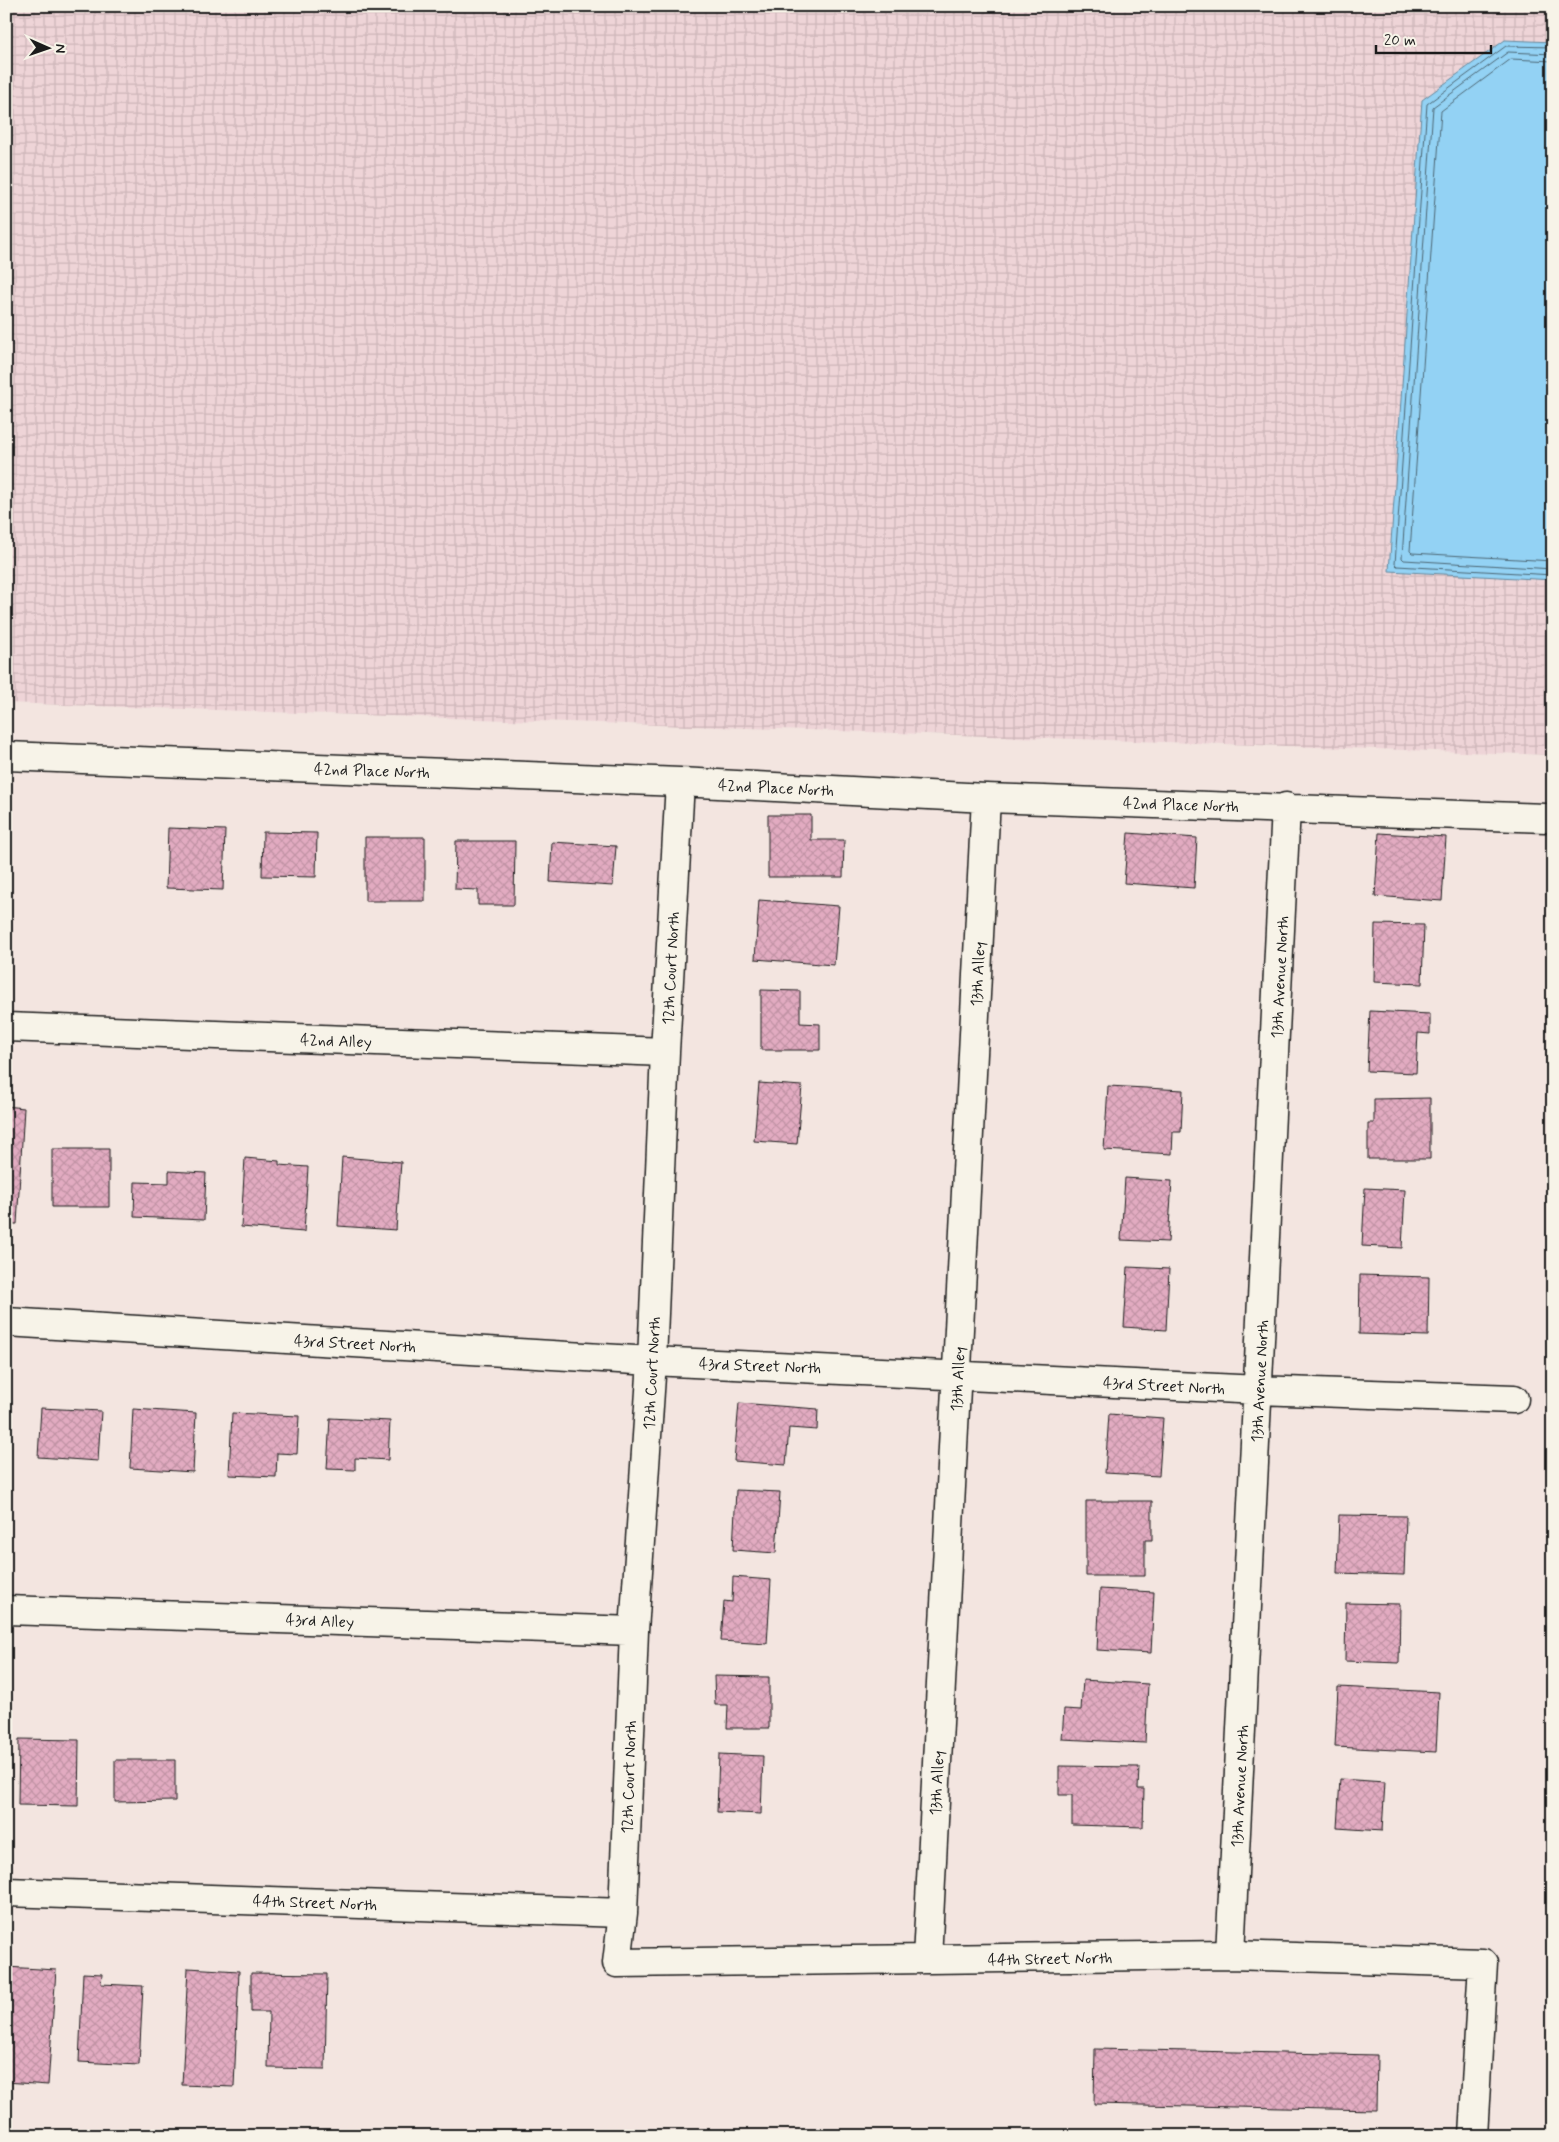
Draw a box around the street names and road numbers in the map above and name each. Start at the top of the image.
street label: 42nd Place North [314,759,430,784]
street label: 42nd Place North [717,775,834,802]
street label: 42nd Place North [1123,793,1239,818]
street label: 12th Court North [658,911,685,1025]
street label: 13th Avenue North [1267,915,1294,1039]
street label: 13th Alley [966,941,991,1007]
street label: 42nd Alley [300,1030,372,1053]
street label: 12th Court North [639,1316,666,1430]
street label: 13th Avenue North [1247,1319,1274,1443]
street label: 43rd Street North [293,1331,417,1358]
street label: 13th Alley [946,1346,971,1412]
street label: 43rd Street North [698,1354,821,1379]
street label: 43rd Street North [1102,1373,1226,1400]
street label: 43rd Alley [285,1610,354,1633]
street label: 12th Court North [617,1720,642,1834]
street label: 13th Avenue North [1227,1724,1254,1848]
street label: 13th Alley [925,1750,950,1816]
street label: 44th Street North [252,1891,378,1916]
street label: 44th Street North [988,1948,1113,1971]

